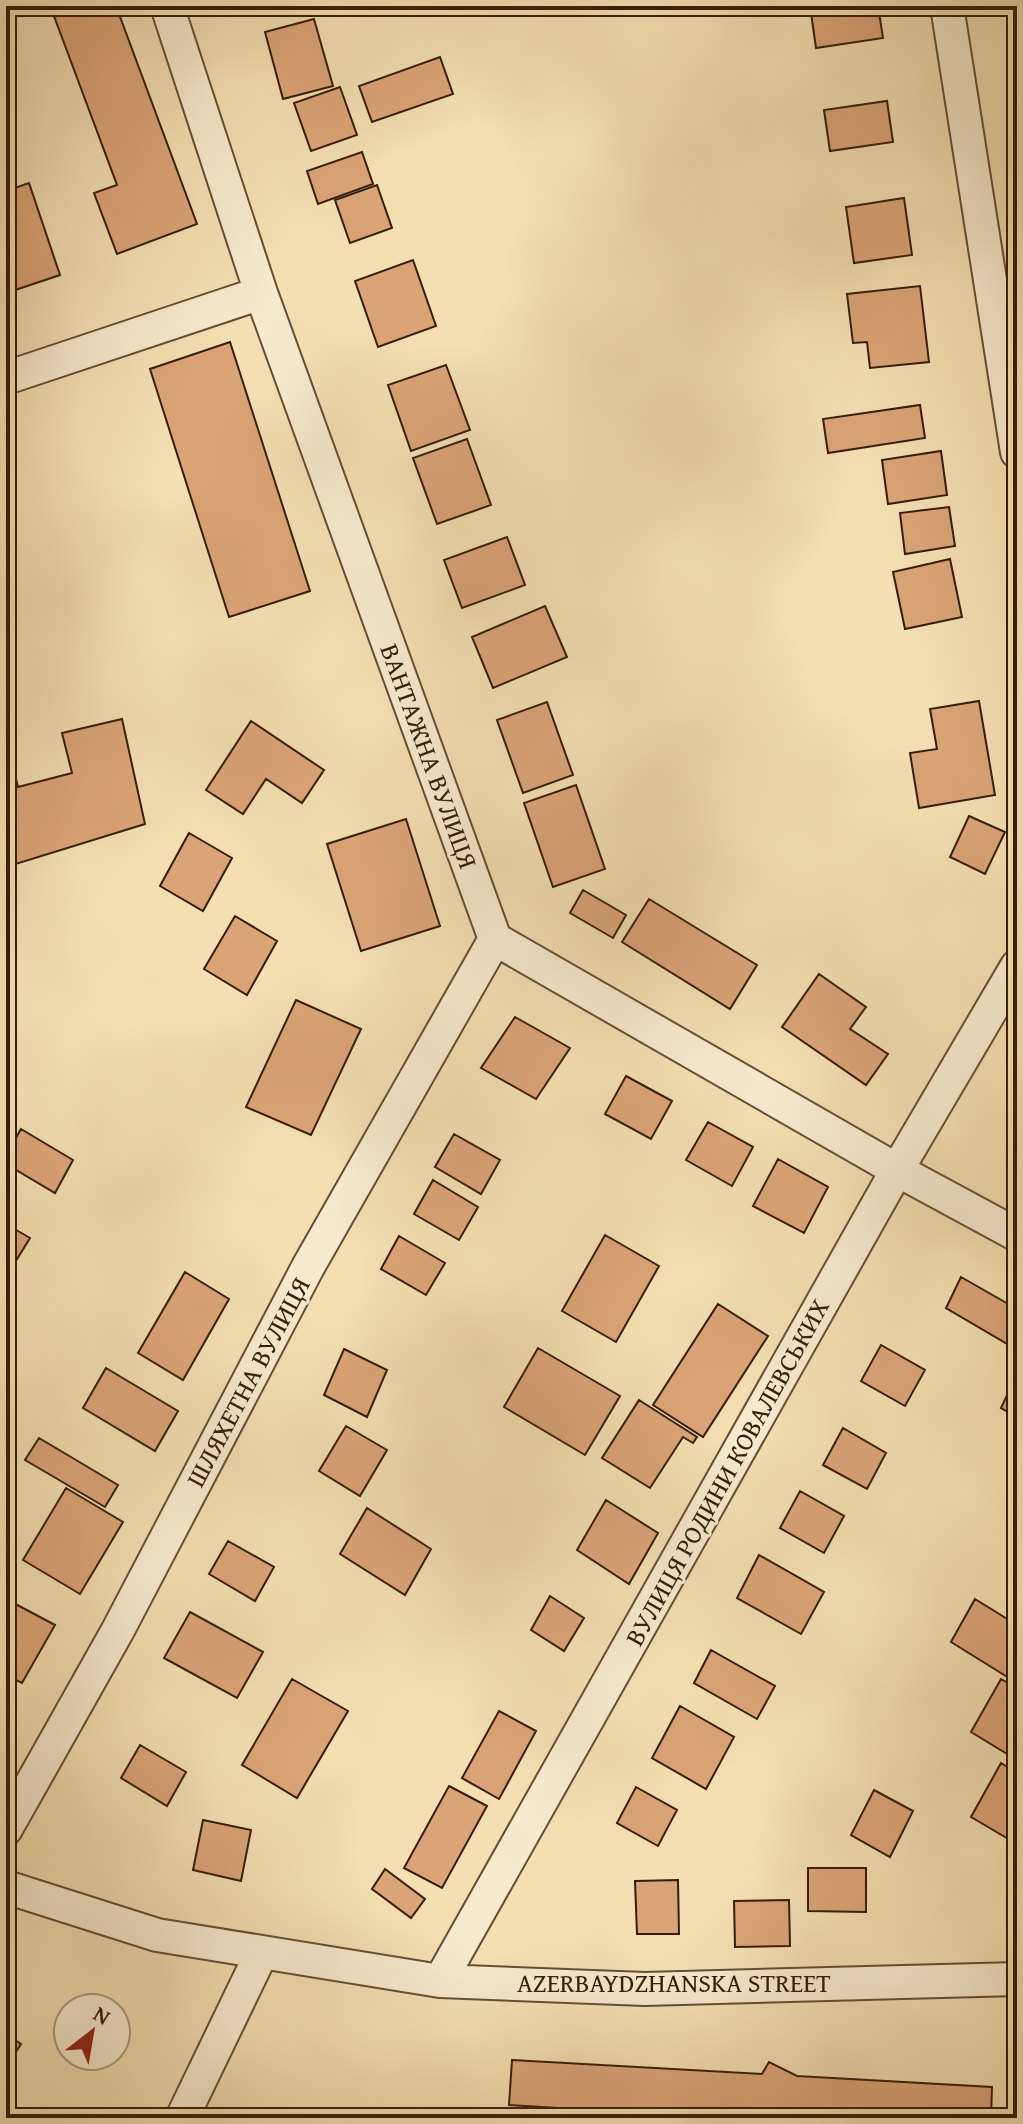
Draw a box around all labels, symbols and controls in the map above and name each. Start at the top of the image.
street label: ВАНТАЖНА ВУЛИЦЯ [371,638,488,874]
street label: ШЛЯХЕТНА ВУЛИЦЯ [176,1270,319,1494]
street label: ВУЛИЦЯ РОДИНИ КОВАЛЕВСЬКИХ [615,1291,839,1652]
street label: AZERBAYDZHANSKA STREET [517,1963,831,2002]
north arrow [52,1992,132,2072]
text: N [88,1997,117,2033]

